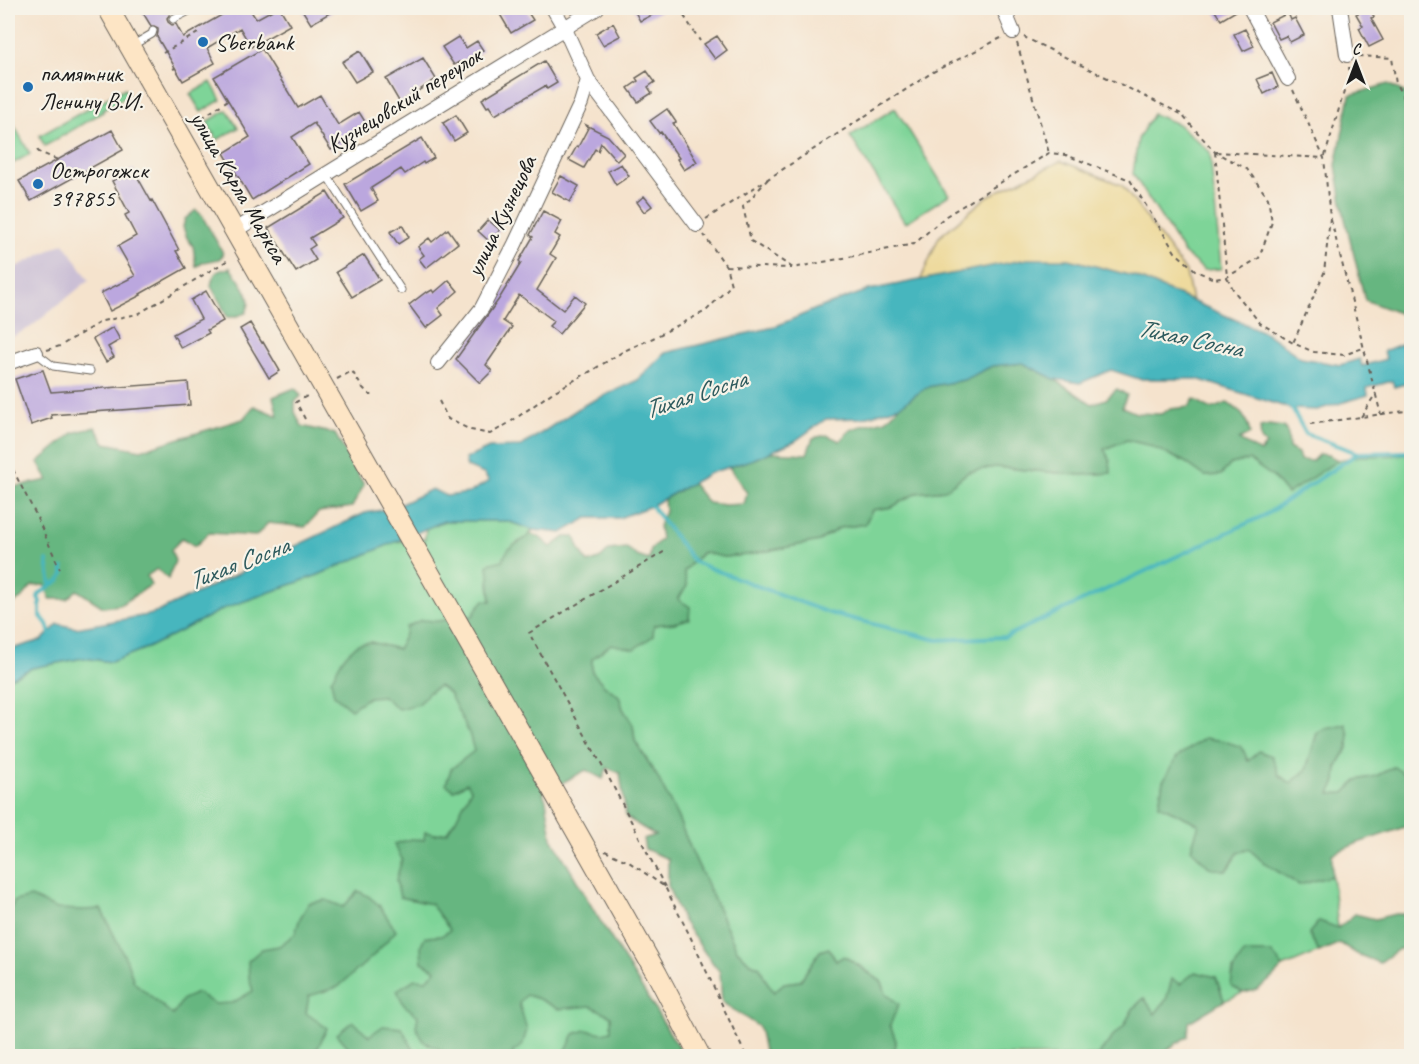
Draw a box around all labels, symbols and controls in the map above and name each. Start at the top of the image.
place label: Sberbank [215,27,296,57]
north arrow [1326,33,1386,93]
marker: Sberbank [196,35,210,49]
street label: Кузнецовский переулок [321,39,489,161]
text: С [1352,39,1362,59]
place label: памятник Ленину В.И. [40,58,143,116]
marker: памятник Ленину В.И. [21,80,35,94]
street label: улица Карла Маркса [182,104,295,270]
street label: улица Кузнецова [458,149,544,283]
place label: Острогожск 397855 [50,155,150,213]
marker: Острогожск 397855 [31,177,45,191]
water label: Тихая Сосна [1135,311,1248,366]
water label: Тихая Сосна [640,361,753,426]
water label: Тихая Сосна [183,528,296,597]

